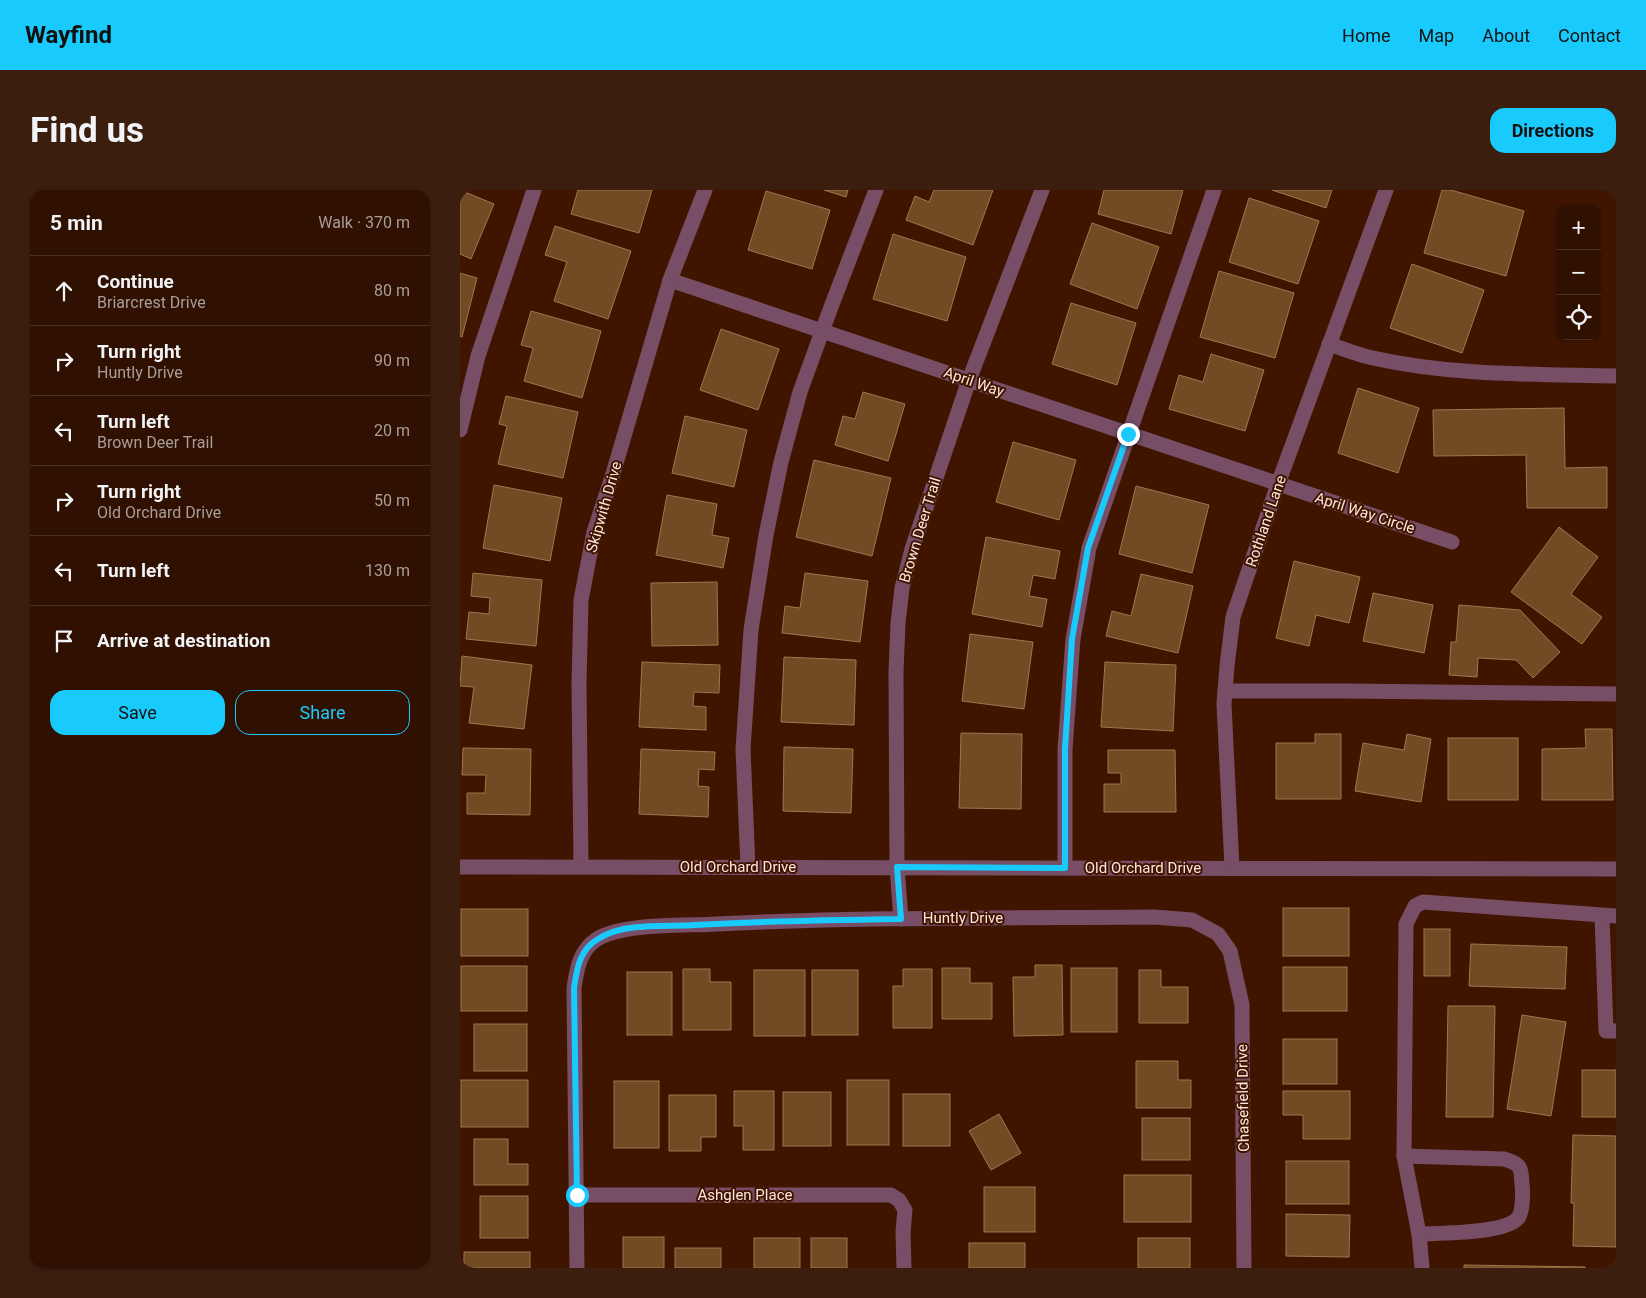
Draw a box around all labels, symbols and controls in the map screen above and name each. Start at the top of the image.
text: Wayfind [25,21,112,49]
text: Home [1342,25,1391,46]
text: Map [1419,25,1454,46]
text: About [1482,25,1530,46]
text: Contact [1558,25,1621,46]
button: Directions [1490,108,1616,153]
text: Find us [30,110,144,151]
map controls [1556,205,1601,340]
button: + [1556,205,1601,250]
text: 5 min [50,211,103,235]
text: Walk · 370 m [318,213,410,232]
button: − [1556,250,1601,295]
text: Continue [97,270,174,293]
icon: ahead [50,277,78,305]
text: 80 m [374,281,410,300]
text: Briarcrest Drive [97,293,206,312]
button: locate [1556,295,1601,340]
text: Turn right [97,340,181,363]
icon: right [50,347,78,375]
text: 90 m [374,351,410,370]
text: Huntly Drive [97,363,183,382]
street label: April Way [942,363,1006,401]
text: Turn left [97,410,170,433]
icon: left [50,417,78,445]
text: 20 m [374,421,410,440]
route end [1117,423,1140,446]
text: Brown Deer Trail [97,433,213,452]
street label: Skipwith Drive [582,459,626,555]
street label: Rothland Lane [1242,473,1290,569]
street label: Brown Deer Trail [895,475,945,585]
text: Turn right [97,480,181,503]
icon: right [50,487,78,515]
street label: April Way Circle [1313,488,1417,538]
text: 50 m [374,491,410,510]
text: Old Orchard Drive [97,503,221,522]
icon: left [50,557,78,585]
text: Turn left [97,559,170,582]
text: 130 m [365,561,410,580]
icon: arrive [50,627,78,655]
text: Arrive at destination [97,629,270,652]
button: Save [50,690,225,735]
button: Share [235,690,410,735]
street label: Old Orchard Drive [680,858,796,876]
street label: Old Orchard Drive [1085,859,1201,877]
street label: Huntly Drive [923,909,1003,927]
street label: Chasefield Drive [1233,1044,1253,1152]
route start [566,1184,589,1207]
street label: Ashglen Place [698,1186,792,1204]

